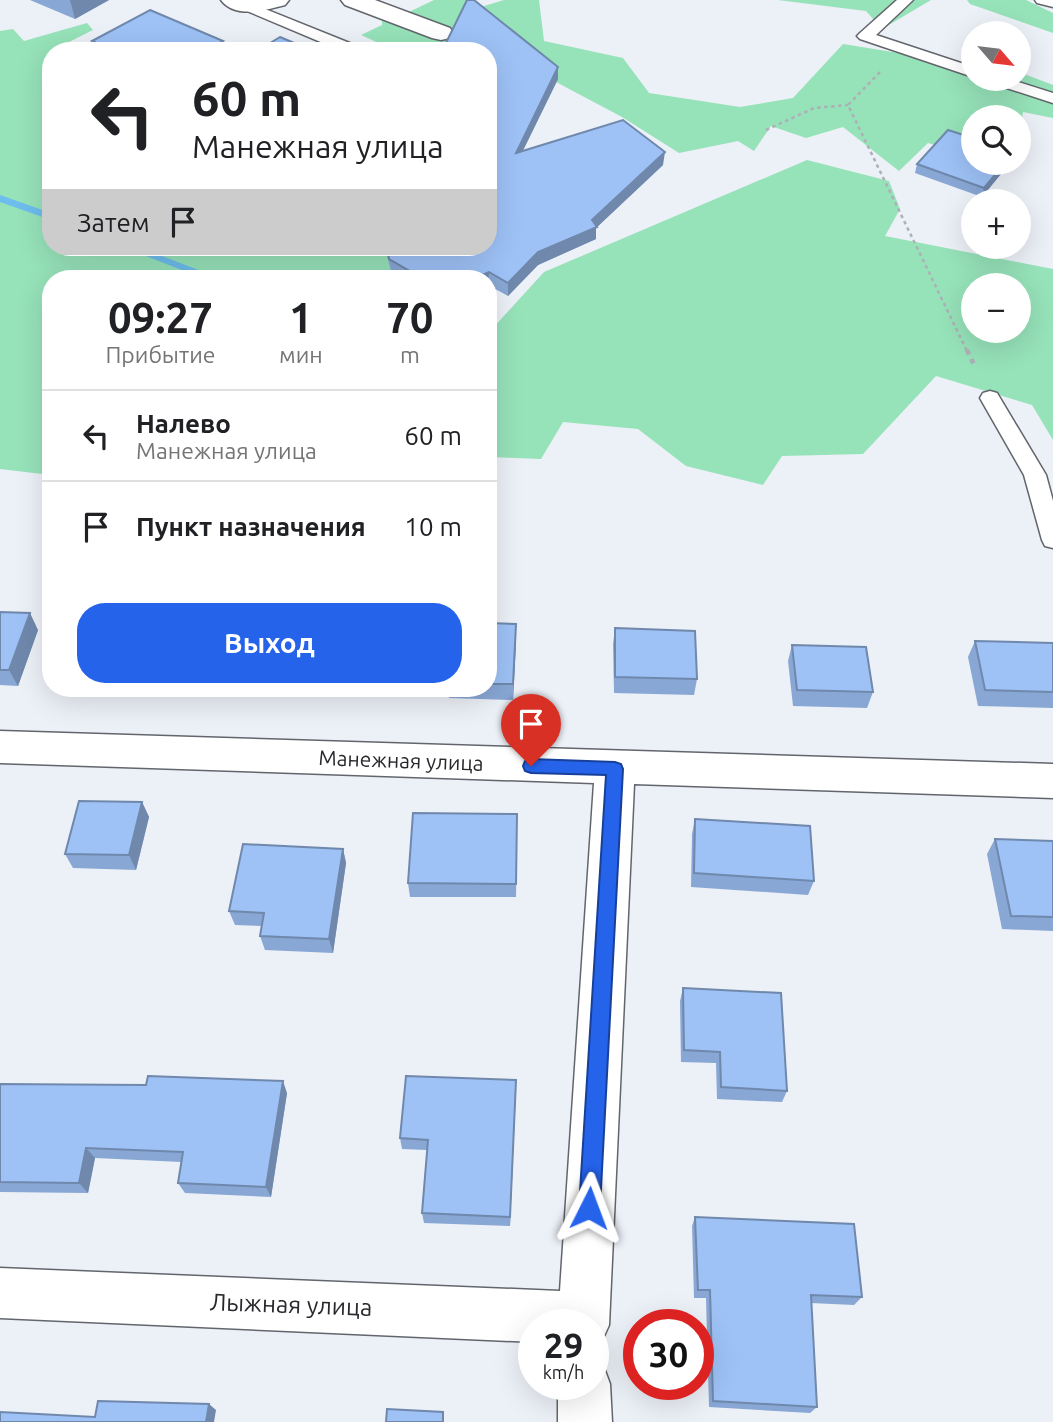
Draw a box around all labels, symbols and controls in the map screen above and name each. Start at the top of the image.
north arrow [961,21,1031,91]
map controls [961,21,1031,343]
icon: left [77,70,168,161]
text: 60 m [192,70,301,125]
button: search [961,105,1031,175]
text: Манежная улица [192,128,444,164]
button: + [961,189,1031,259]
icon: arrive [164,203,202,241]
text: Затем [77,208,150,237]
button: − [961,273,1031,343]
text: 09:27 [108,294,213,341]
text: 1 [289,294,313,341]
text: 70 [386,294,434,341]
text: Прибытие [105,342,215,367]
text: мин [279,342,323,367]
text: m [400,342,420,367]
text: Налево [136,409,231,438]
icon: left [77,417,115,455]
text: 60 m [404,421,462,450]
text: Манежная улица [136,438,317,463]
icon: arrive [77,508,115,546]
text: Пункт назначения [136,512,366,541]
text: 10 m [404,512,462,541]
button: Выход [77,603,462,683]
pin [501,694,561,766]
icon: arrive [512,705,550,743]
street label: Манежная улица [318,745,484,775]
position arrow [552,1171,626,1245]
street label: Лыжная улица [209,1288,373,1321]
speed limit sign: 30 [623,1309,714,1400]
text: 29 [544,1325,583,1365]
text: km/h [543,1362,584,1382]

